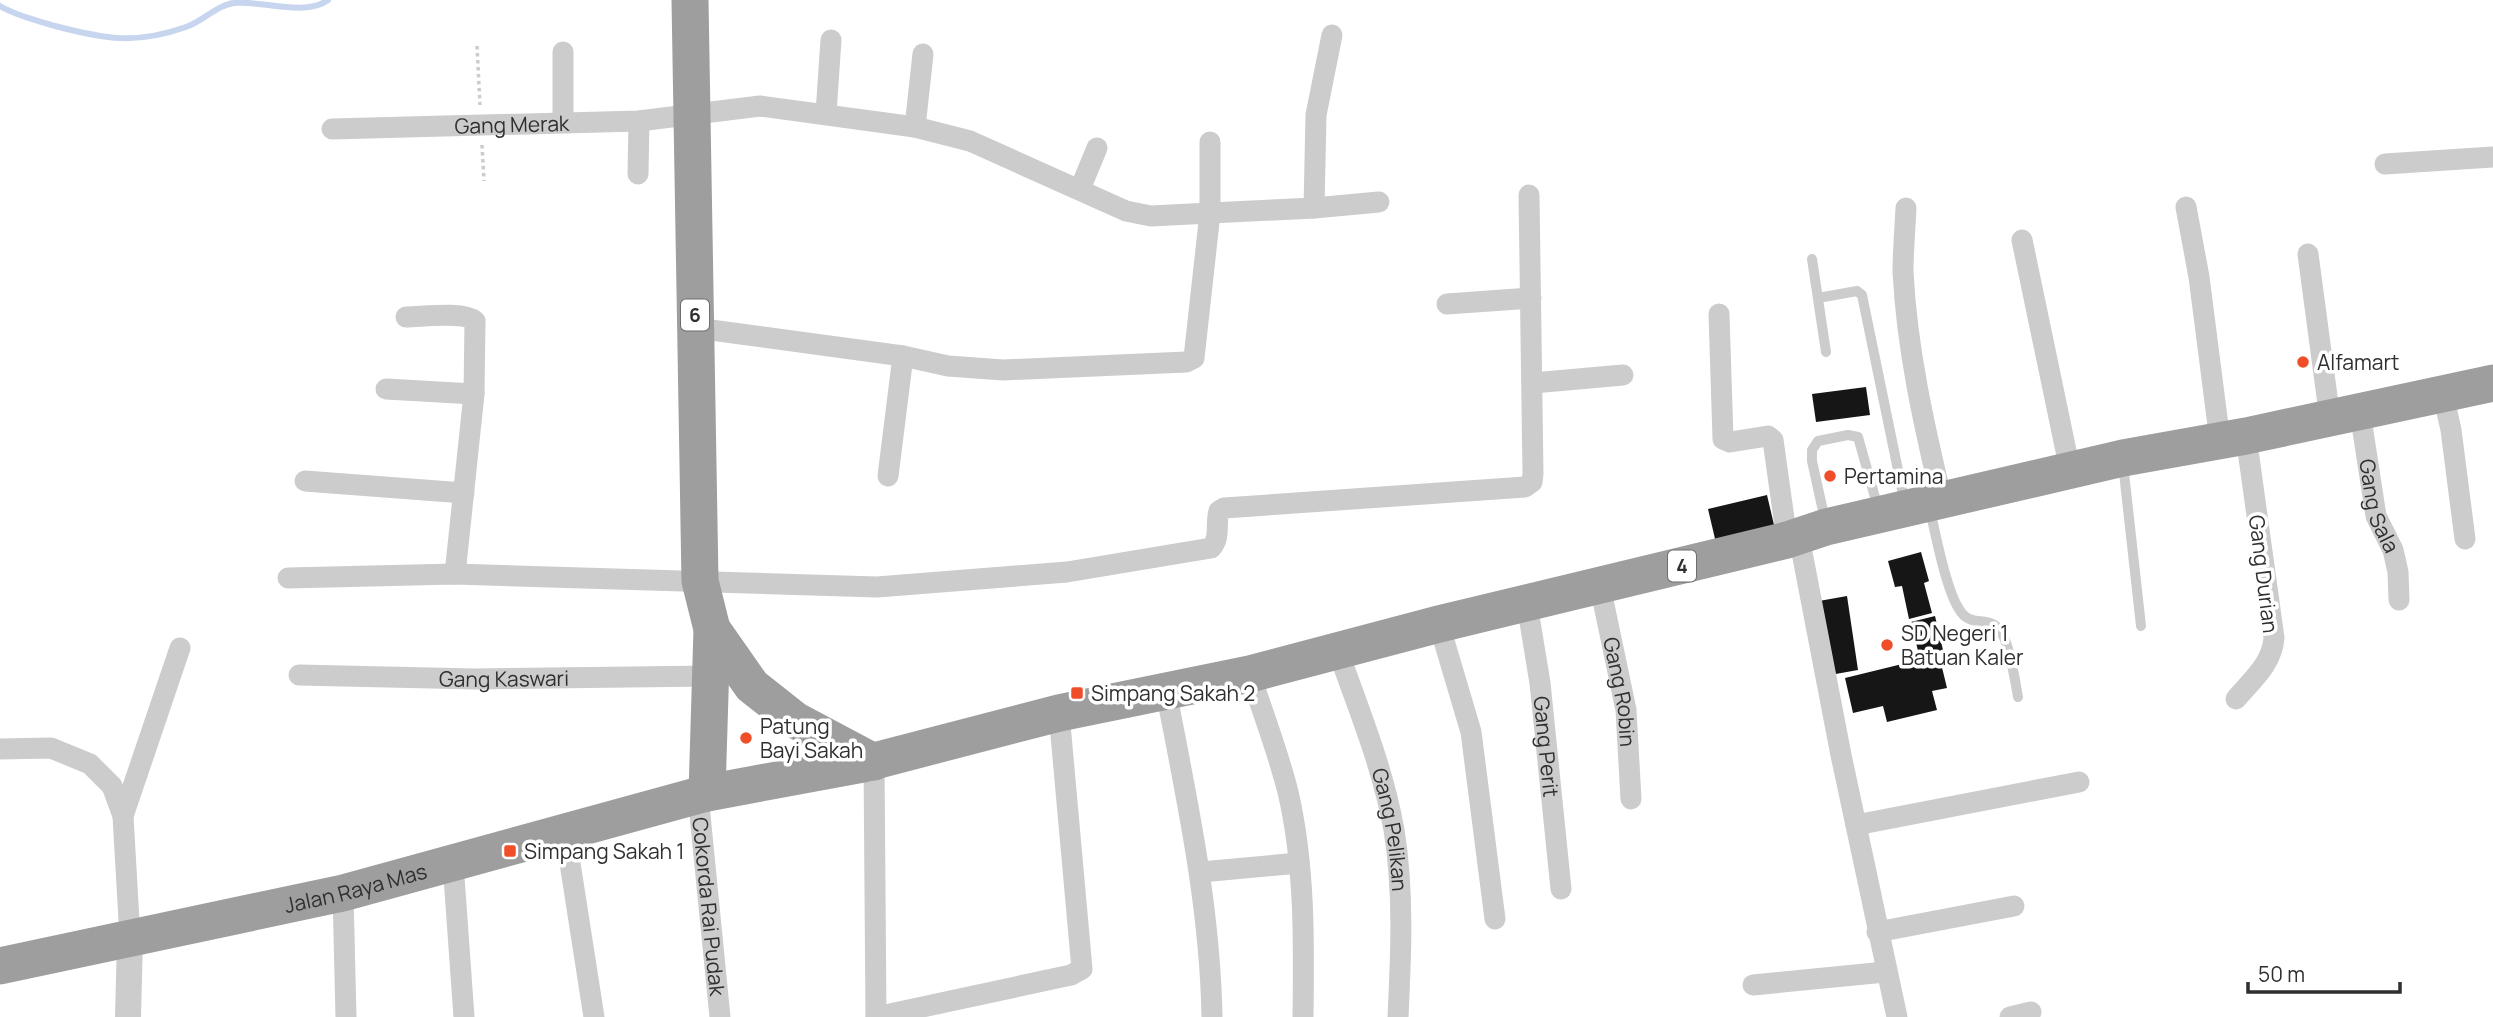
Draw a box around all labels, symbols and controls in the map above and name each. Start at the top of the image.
street label: Gang Merak [454,109,570,140]
road number: 6 [681,300,709,330]
place label: Alfamart [2317,348,2399,376]
marker: Alfamart [2295,354,2311,370]
street label: Gang Sala [2353,457,2406,557]
place label: Pertamina [1844,462,1943,490]
marker: Pertamina [1822,468,1838,484]
street label: Gang Durian [2243,513,2285,635]
road number: 4 [1668,551,1696,582]
place label: SD Negeri 1 Batuan Kaler [1901,619,2024,671]
street label: Gang Robin [1597,634,1642,748]
marker: SD Negeri 1 Batuan Kaler [1879,637,1895,653]
street label: Gang Kaswari [439,664,569,693]
place label: Simpang Sakah 2 [1091,679,1255,707]
marker: Simpang Sakah 2 [1069,685,1085,701]
street label: Gang Perit [1527,695,1566,798]
place label: Patung Bayi Sakah [760,712,863,764]
marker: Patung Bayi Sakah [738,730,754,746]
street label: Gang Pelikan [1366,765,1414,892]
street label: Cokorda Rai Pudak [686,816,732,998]
place label: Simpang Sakah 1 [524,837,684,865]
marker: Simpang Sakah 1 [502,843,518,859]
street label: Jalan Raya Mas [282,857,430,919]
scale bar [2248,950,2400,994]
text: 50 m [2258,960,2305,988]

